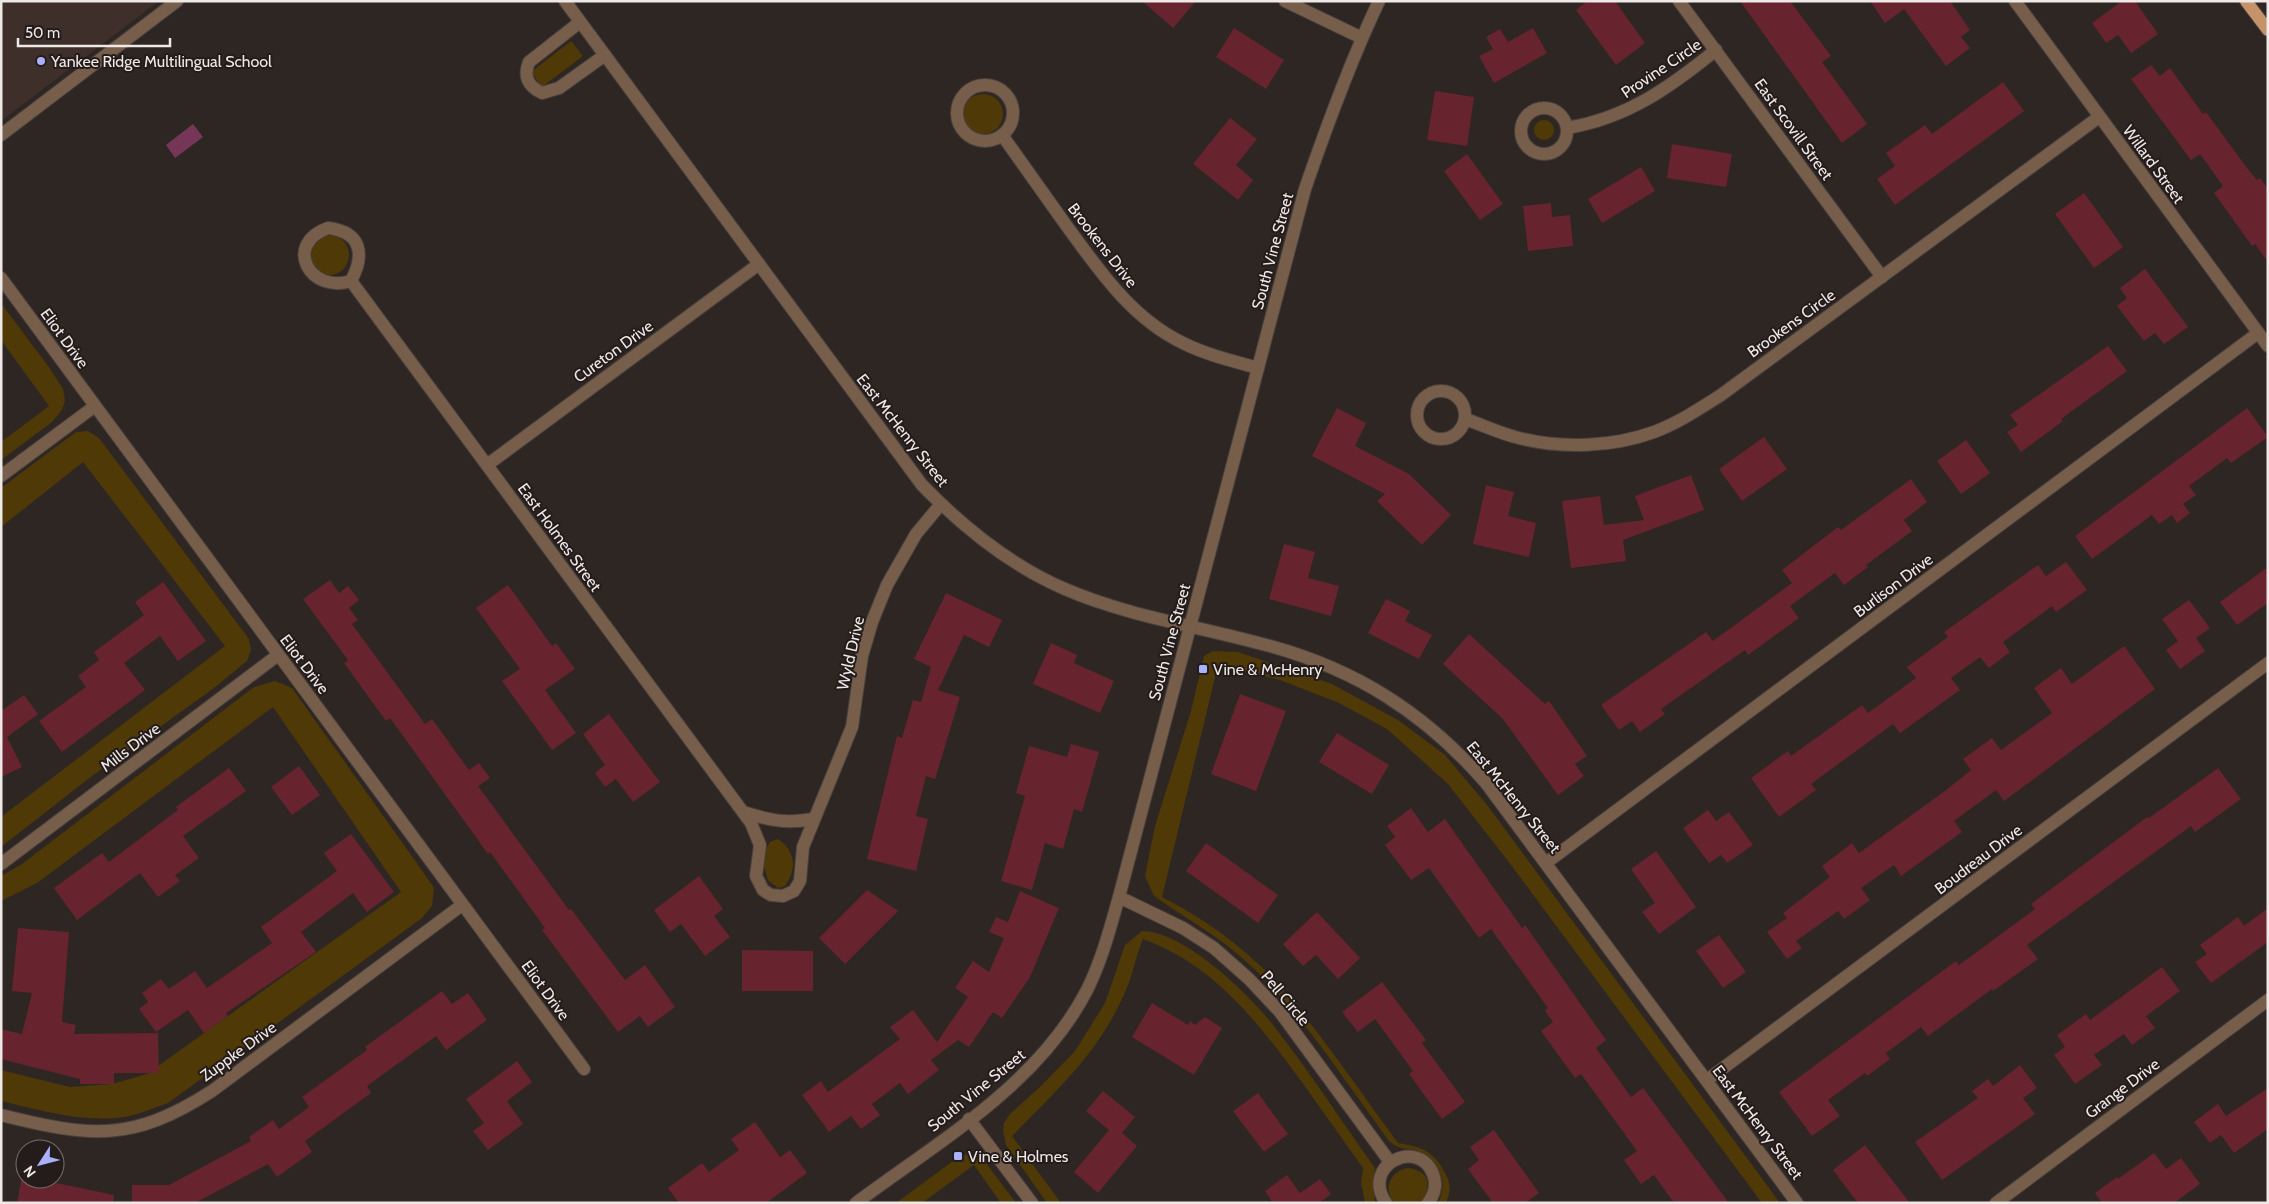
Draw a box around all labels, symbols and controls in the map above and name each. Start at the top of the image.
scale bar [18,15,170,47]
text: 50 m [25,24,60,42]
street label: Provine Circle [1618,35,1705,102]
place label: Yankee Ridge Multilingual School [50,52,272,71]
marker: Yankee Ridge Multilingual School [35,55,47,67]
street label: East Scovill Street [1750,75,1837,184]
street label: Willard Street [2119,121,2189,208]
street label: South Vine Street [1248,190,1297,311]
street label: Brookens Drive [1064,199,1141,291]
street label: Brookens Circle [1744,285,1839,362]
street label: Eliot Drive [36,305,93,372]
street label: Cureton Drive [570,316,657,387]
street label: East McHenry Street [853,370,953,491]
street label: East Holmes Street [514,479,606,596]
street label: Burlison Drive [1850,550,1937,621]
street label: South Vine Street [1145,581,1194,702]
street label: Wyld Drive [833,614,868,692]
street label: Eliot Drive [276,631,333,698]
place label: Vine & McHenry [1213,660,1322,679]
marker: Vine & McHenry [1197,663,1209,675]
street label: Mills Drive [97,719,164,776]
street label: East McHenry Street [1463,738,1565,857]
street label: Boudreau Drive [1931,820,2026,898]
street label: Eliot Drive [517,957,574,1024]
street label: Pell Circle [1257,967,1314,1030]
street label: Zuppke Drive [197,1018,280,1085]
street label: South Vine Street [924,1045,1029,1136]
street label: Grange Drive [2081,1054,2163,1122]
street label: East McHenry Street [1708,1061,1807,1184]
north arrow [15,1139,65,1189]
place label: Vine & Holmes [968,1147,1069,1166]
marker: Vine & Holmes [952,1150,964,1162]
text: N [19,1162,40,1181]

